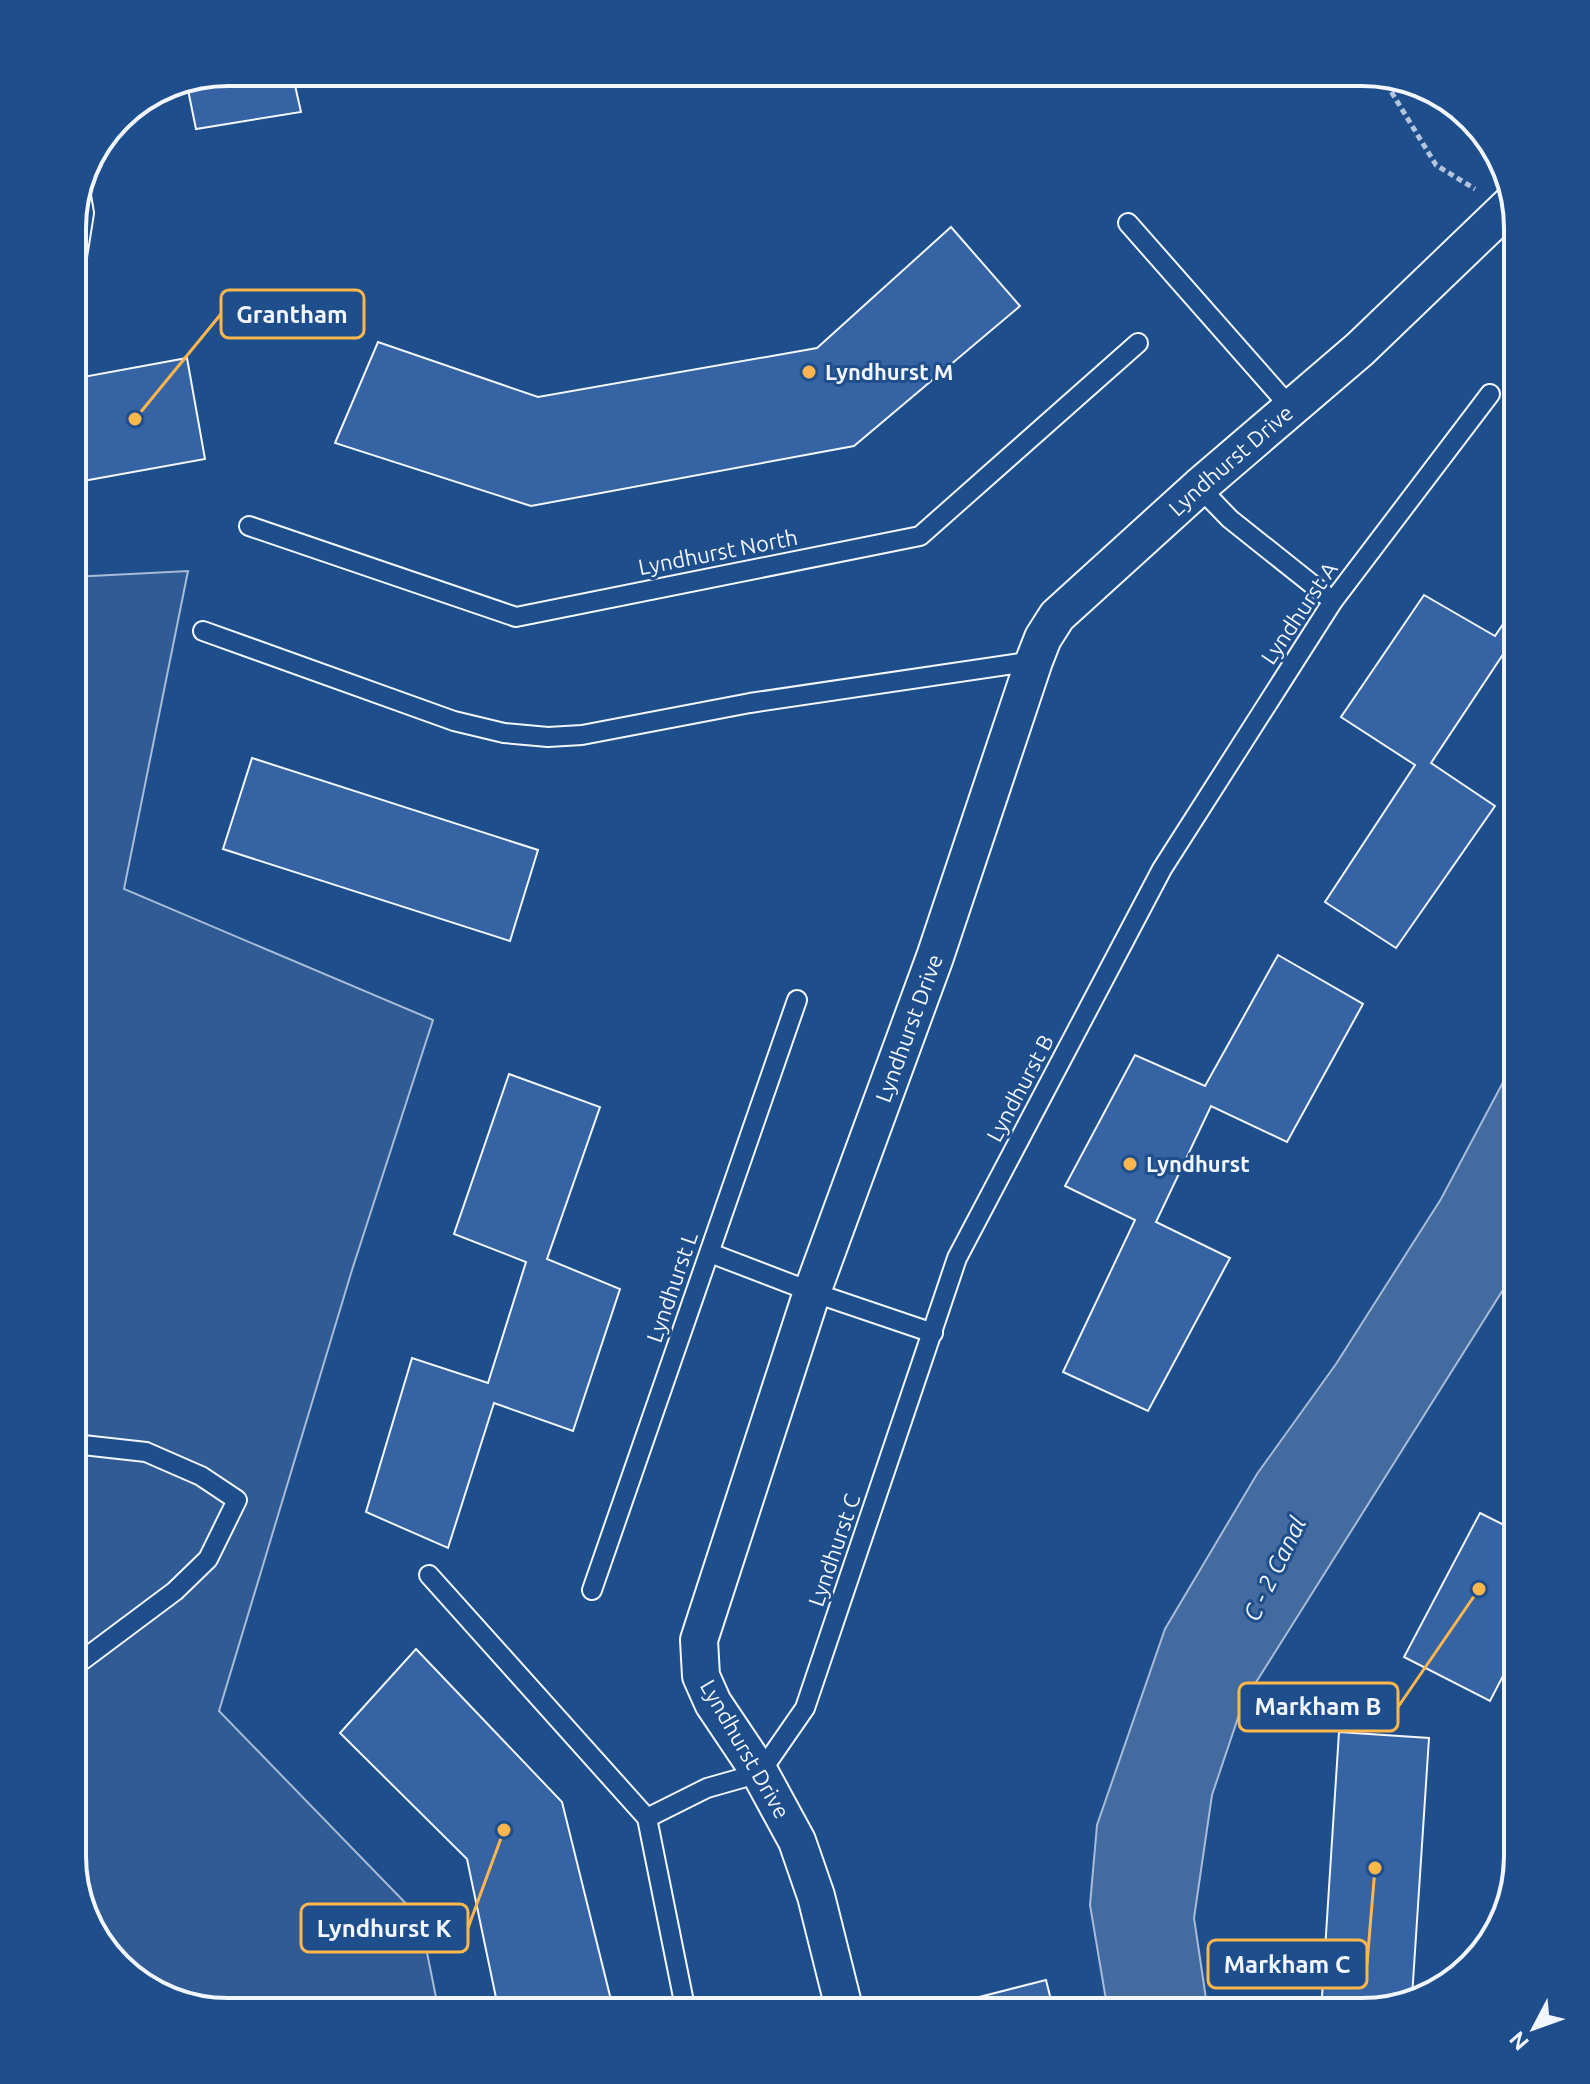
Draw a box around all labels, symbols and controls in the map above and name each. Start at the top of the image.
callout: Grantham [221,290,364,338]
text: Grantham [236,301,348,328]
place label: Lyndhurst M [825,359,953,384]
marker: Lyndhurst M [800,363,818,381]
street label: Lyndhurst Drive [1163,399,1297,520]
street label: Lyndhurst North [636,524,800,579]
street label: Lyndhurst A [1255,556,1342,669]
street label: Lyndhurst Drive [870,951,947,1105]
street label: Lyndhurst B [981,1030,1058,1146]
place label: Lyndhurst [1146,1151,1250,1176]
marker: Lyndhurst [1121,1155,1139,1173]
street label: Lyndhurst L [641,1228,702,1345]
street label: Lyndhurst C [803,1490,864,1609]
water label: C - 2 Canal [1238,1512,1312,1625]
street label: Lyndhurst Drive [696,1675,795,1822]
callout: Markham B [1239,1683,1398,1731]
text: Markham B [1254,1693,1382,1720]
callout: Lyndhurst K [301,1904,468,1952]
text: Lyndhurst K [317,1915,451,1942]
callout: Markham C [1208,1940,1367,1988]
text: Markham C [1224,1951,1350,1978]
north arrow [1494,1988,1574,2068]
text: N [1504,2027,1533,2056]

